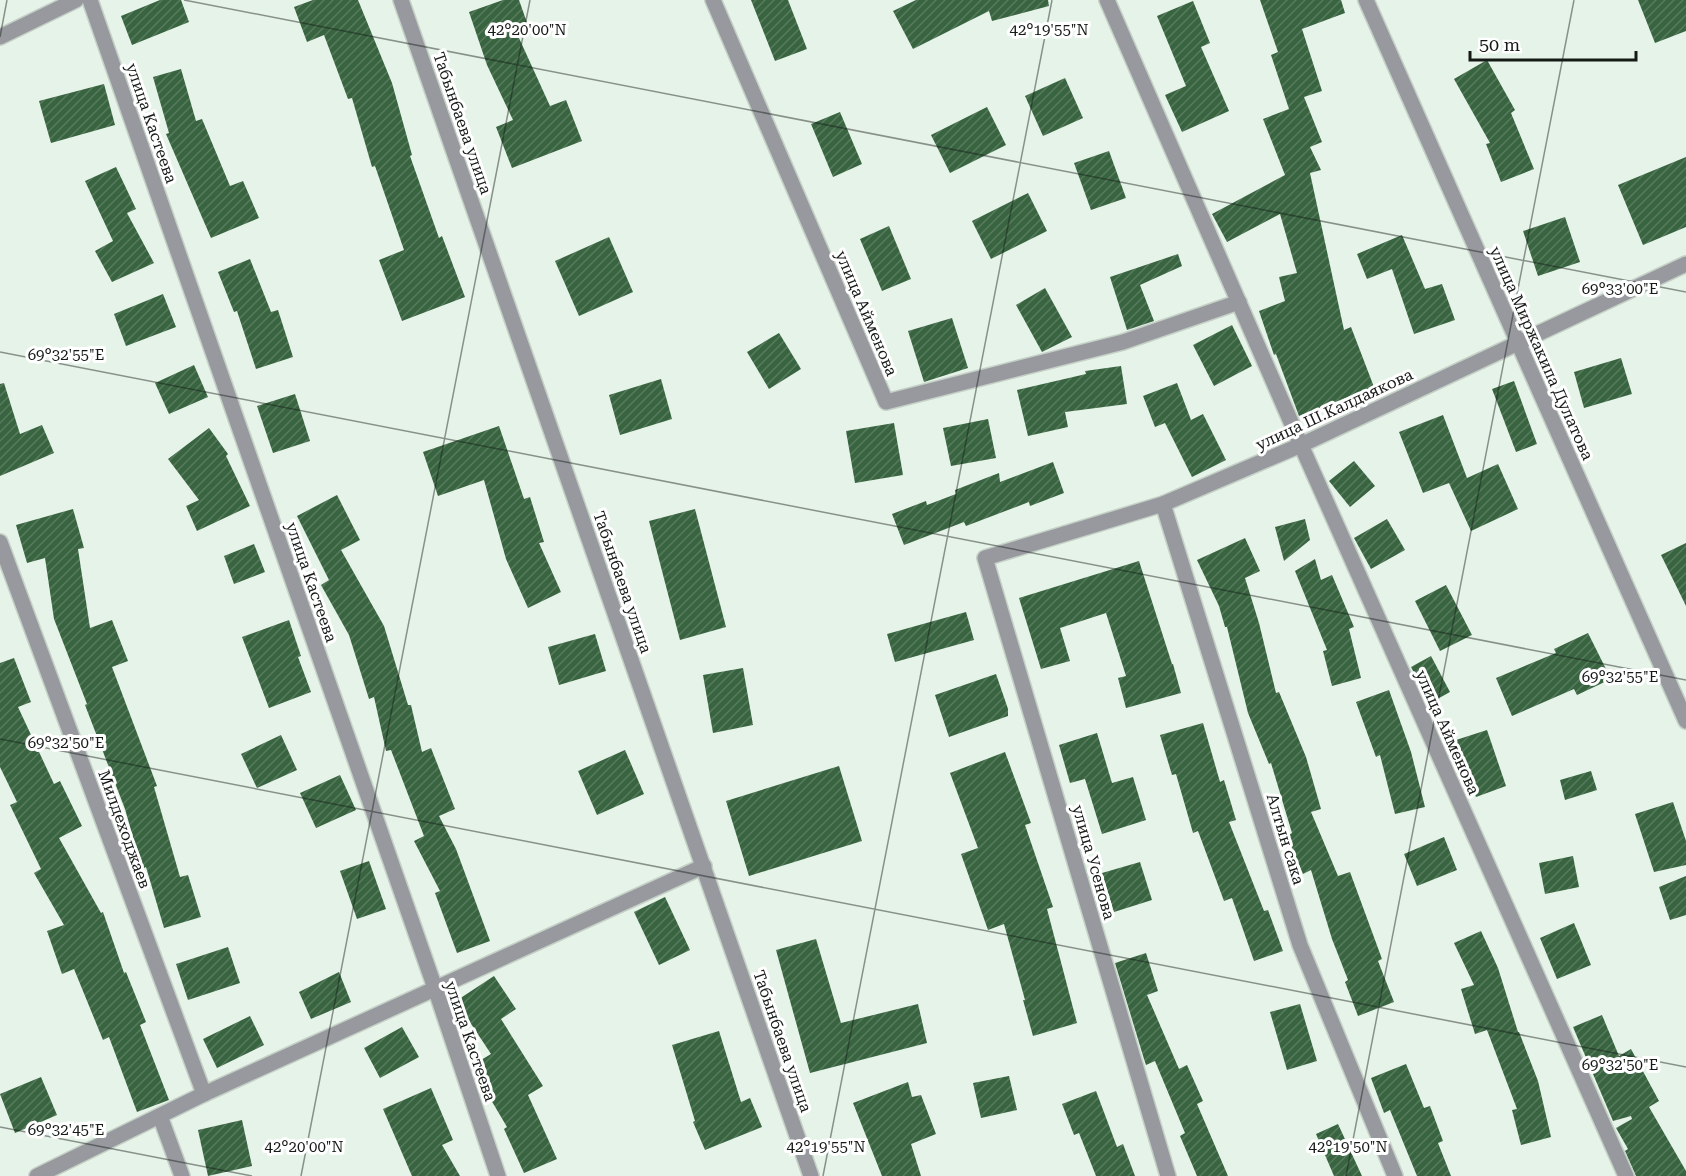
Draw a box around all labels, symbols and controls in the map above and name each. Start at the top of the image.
text: 42°20'00"N [487,21,567,39]
text: 42°19'55"N [1009,21,1089,39]
scale bar [1470,24,1636,62]
text: 50 m [1479,34,1520,55]
street label: Табынбаева улица [429,50,496,197]
street label: улица Кастеева [122,61,181,186]
street label: улица Миржакипа Дулатова [1486,243,1598,463]
street label: улица Айменова [832,248,902,379]
text: 69°33'00"E [1582,280,1658,298]
text: 69°32'55"E [28,346,104,364]
street label: улица Ш.Калдаякова [1253,365,1416,454]
street label: Табынбаева улица [589,509,656,656]
street label: улица Кастеева [282,520,341,645]
street label: улица Айменова [1412,667,1484,798]
text: 69°32'55"E [1582,668,1658,686]
text: 69°32'50"E [28,734,104,752]
street label: Милдеходжаев [94,767,155,891]
street label: Алтын сака [1263,791,1308,887]
street label: улица Усенова [1068,803,1119,922]
street label: Табынбаева улица [749,968,816,1115]
street label: улица Кастеева [441,979,500,1104]
text: 69°32'50"E [1582,1056,1658,1074]
text: 69°32'45"E [28,1121,104,1139]
text: 42°20'00"N [264,1138,344,1156]
text: 42°19'55"N [786,1138,866,1156]
text: 42°19'50"N [1308,1138,1388,1156]

